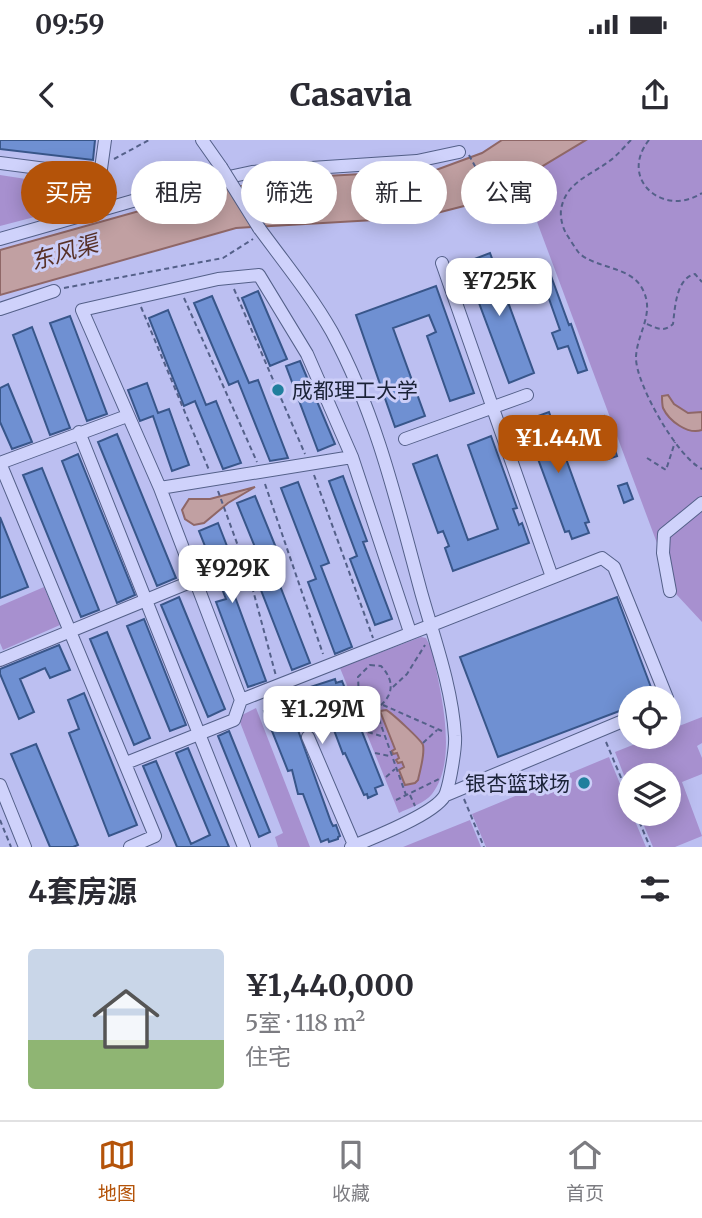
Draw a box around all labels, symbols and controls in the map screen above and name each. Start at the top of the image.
text: 09:59 [35,8,105,41]
text: Casavia [290,75,412,115]
icon: back [28,76,66,114]
icon: share [636,76,674,114]
chip: 买房 [21,161,117,224]
chip: 租房 [131,161,227,224]
chip: 筛选 [241,161,337,224]
chip: 新上 [351,161,447,224]
chip: 公寓 [461,161,557,224]
water label: 东风渠 [27,228,104,275]
pin: ¥725K [450,258,548,318]
text: ¥725K [462,266,536,295]
place label: 成都理工大学 [292,377,418,404]
marker: 成都理工大学 [270,382,286,398]
pin: ¥1.44M [501,416,615,475]
text: ¥1.44M [514,423,602,452]
pin: ¥929K [183,546,281,605]
text: ¥929K [195,553,269,582]
pin: ¥1.29M [265,686,379,746]
map controls [618,686,681,826]
button: locate [618,686,681,749]
text: ¥1.29M [279,694,365,723]
button: layers [618,763,681,826]
place label: 银杏篮球场 [465,770,570,797]
marker: 银杏篮球场 [576,775,592,791]
icon: filters [636,870,674,908]
text: 4套房源 [28,872,137,910]
text: ¥1,440,000 [245,966,414,1004]
icon: home [84,977,168,1061]
text: 5室 · 118 m² [245,1008,365,1037]
text: 住宅 [245,1042,291,1071]
tab: 地图 [98,1136,136,1205]
tab: 收藏 [332,1136,370,1205]
tab: 首页 [566,1136,604,1205]

